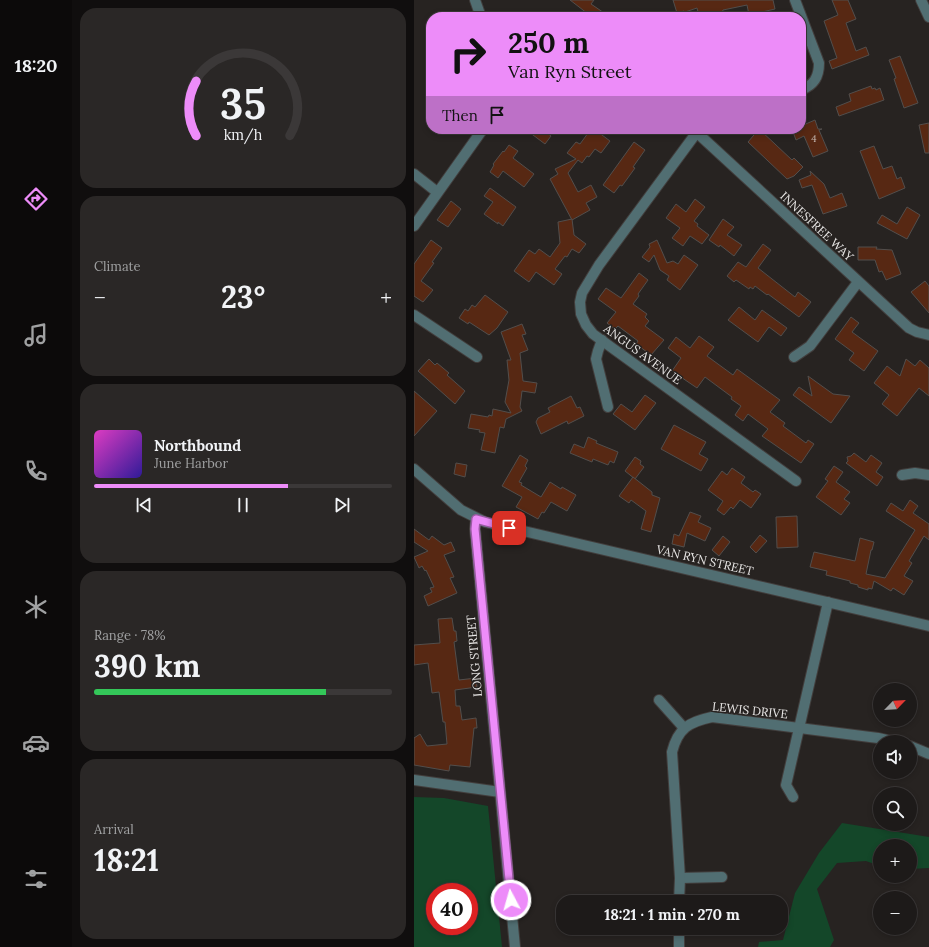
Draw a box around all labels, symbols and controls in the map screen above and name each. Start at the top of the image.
text: 250 m [508,25,589,61]
icon: right [442,28,494,80]
text: 18:20 [14,54,58,77]
text: Van Ryn Street [508,60,632,83]
text: 35 [220,77,266,130]
icon: arrive [486,104,508,126]
text: Then [442,106,478,125]
text: km/h [224,125,263,144]
house number: 4 [811,132,817,145]
icon: directions [22,185,50,213]
street label: INNESFREE WAY [777,188,857,264]
text: Climate [94,258,141,275]
text: 23° [221,278,265,316]
text: − [94,283,106,311]
text: + [380,283,392,311]
street label: ANGUS AVENUE [600,320,685,387]
icon: music [22,321,50,349]
text: Northbound [154,436,241,455]
text: June Harbor [154,455,228,472]
icon: phone [22,457,50,485]
icon: previous [133,494,155,516]
icon: pause [232,494,254,516]
icon: next [331,494,353,516]
pin [492,511,526,545]
icon: arrive [498,517,520,539]
street label: VAN RYN STREET [654,541,755,579]
icon: climate [22,593,50,621]
street label: LONG STREET [463,614,485,698]
text: Range · 78% [94,627,166,644]
text: 390 km [94,647,200,685]
north arrow [873,683,917,727]
map controls [873,683,917,935]
street label: LEWIS DRIVE [711,699,789,721]
icon: car [22,729,50,757]
button: sound [873,735,917,779]
button: search [873,787,917,831]
text: Arrival [94,821,134,838]
button: + [873,839,917,883]
text: 18:21 [94,841,159,879]
icon: filters [22,865,50,893]
position arrow [490,879,532,921]
speed limit sign: 40 [426,883,478,935]
button: − [873,891,917,935]
text: 18:21 · 1 min · 270 m [604,905,740,924]

